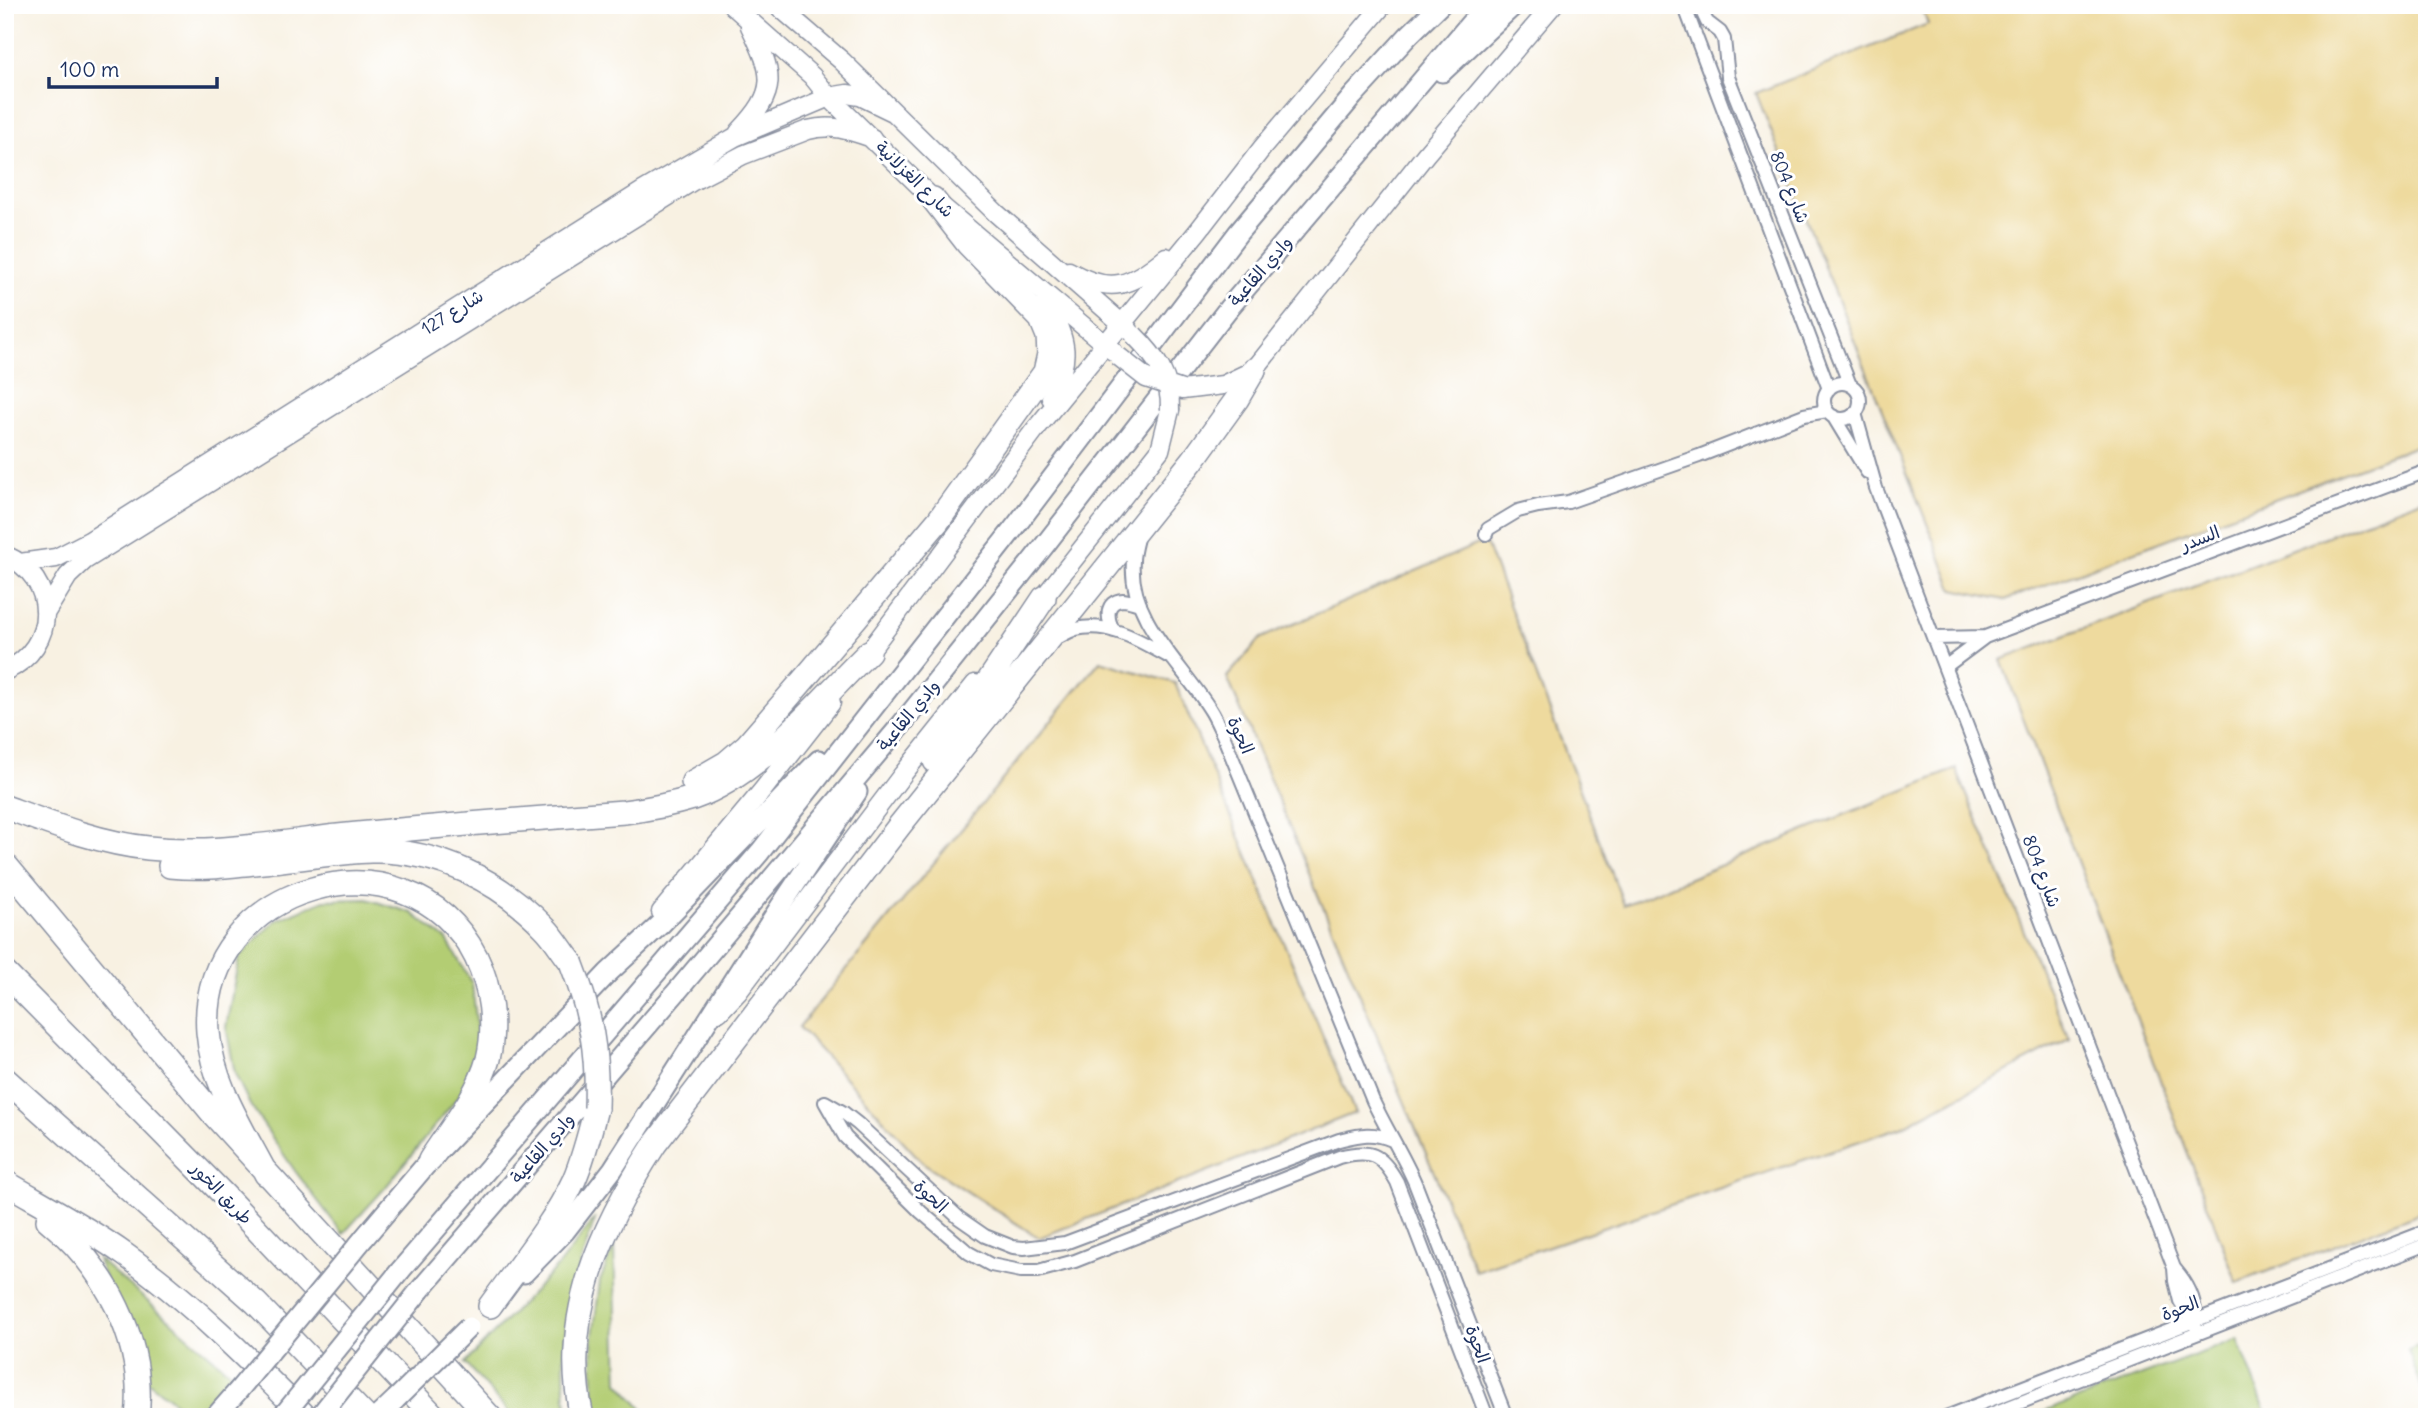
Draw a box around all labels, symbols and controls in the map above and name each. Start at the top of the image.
scale bar [49,46,217,90]
text: 100 m [60,56,119,83]
street label: شارع الغزلانية [870,136,959,223]
street label: شارع 804 [1764,148,1815,227]
street label: وادي القاعية [1223,231,1298,312]
street label: شارع 127 [417,284,488,341]
street label: السدر [2175,520,2223,557]
street label: وادي القاعية [871,675,946,757]
street label: الحوة [1223,713,1259,757]
street label: شارع 804 [2017,831,2066,911]
street label: وادي القاعية [505,1108,580,1189]
street label: طريق الخور [185,1155,258,1229]
street label: الحوة [909,1174,953,1218]
street label: الحوة [2158,1290,2202,1326]
street label: الحوة [1461,1322,1495,1366]

